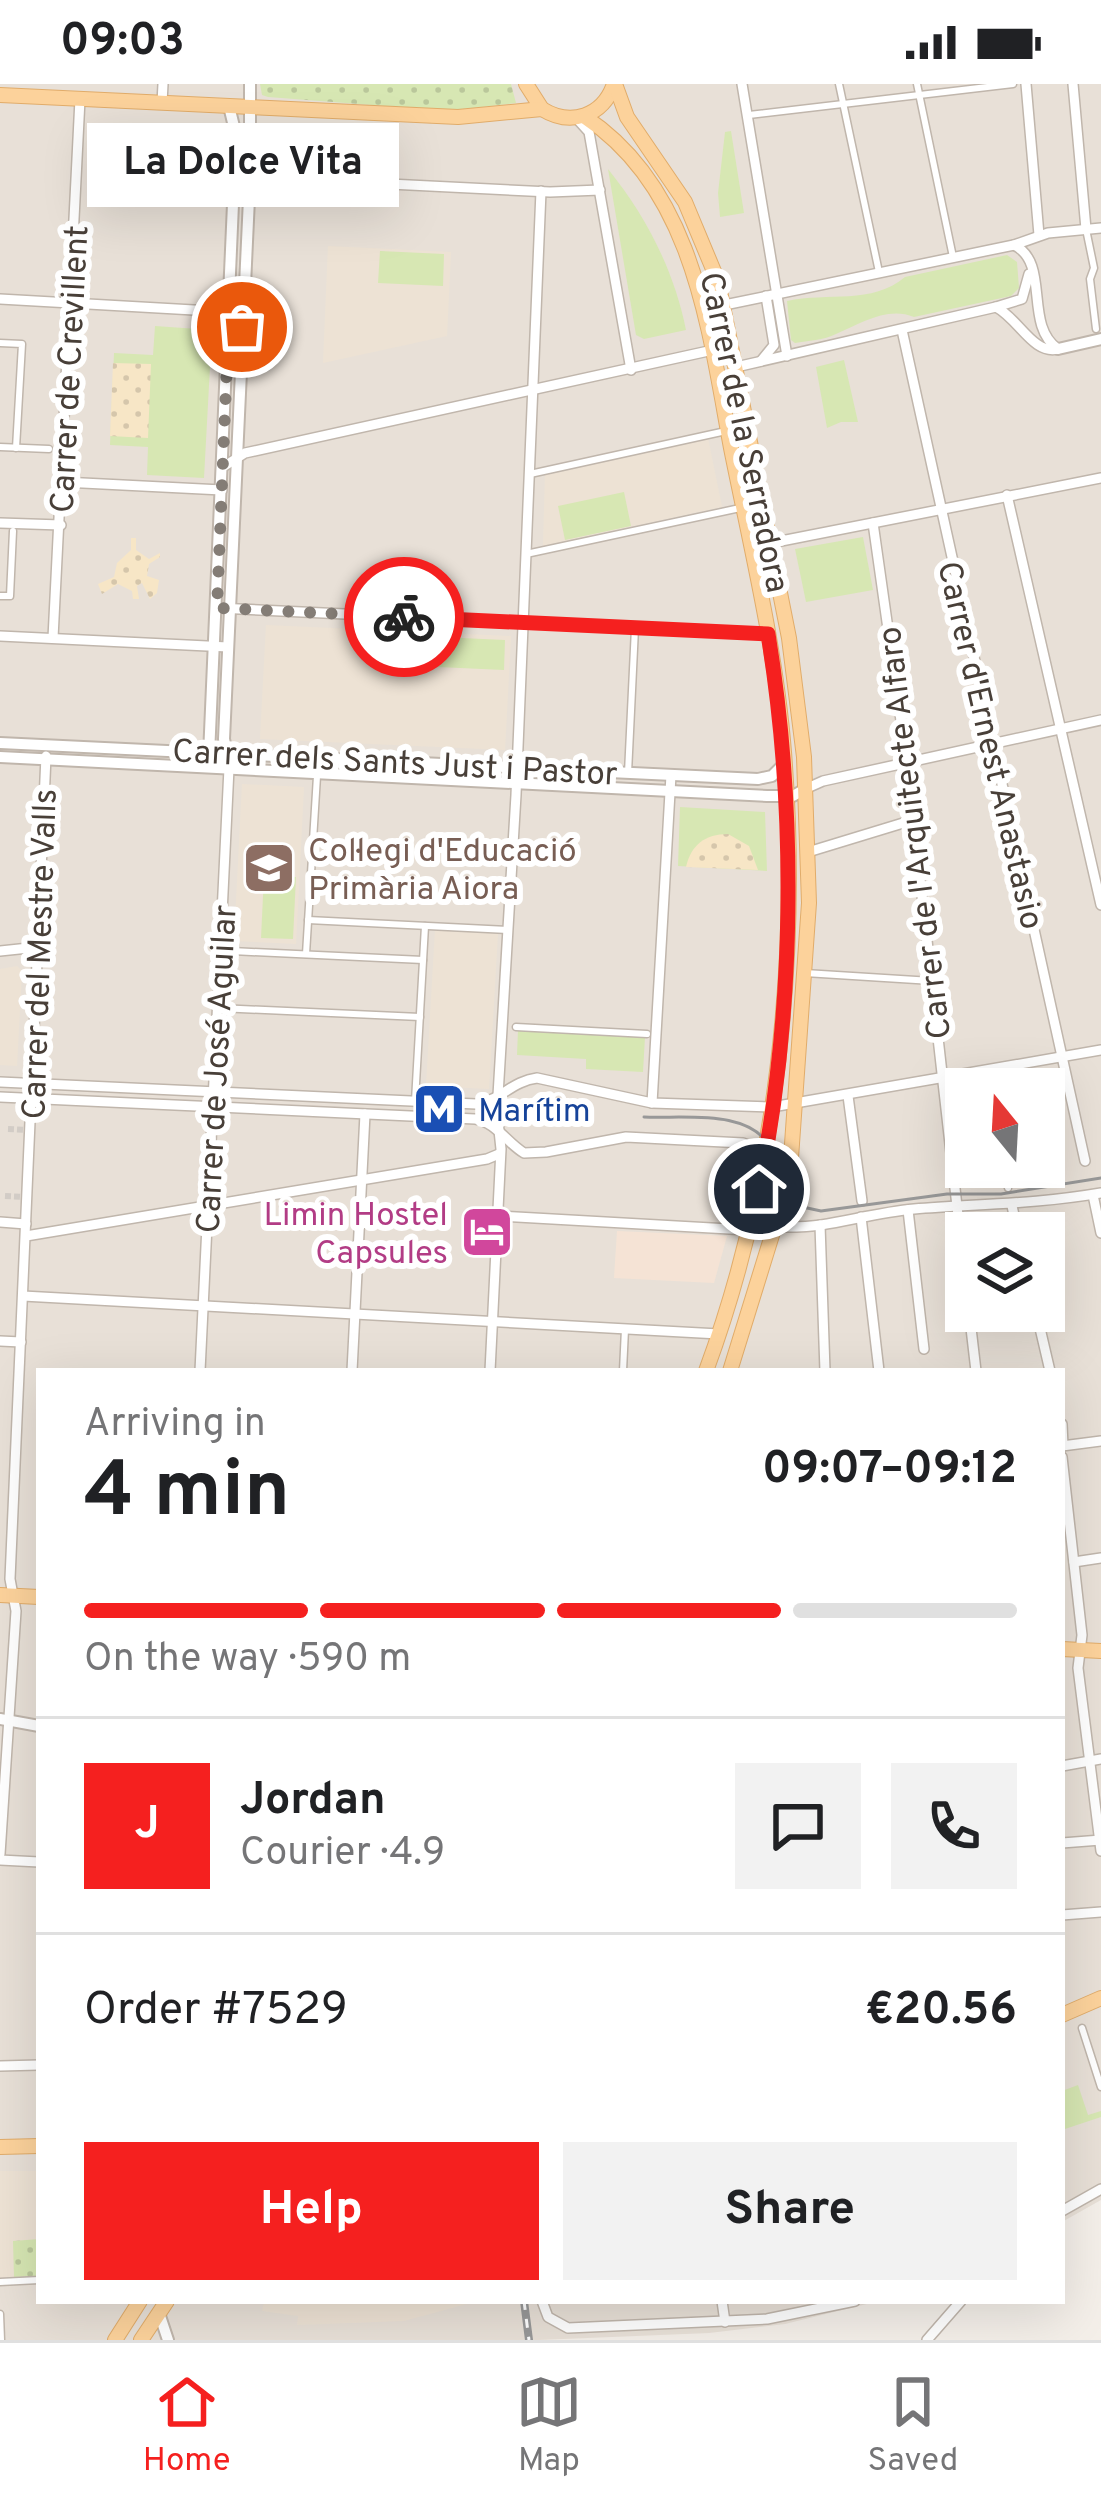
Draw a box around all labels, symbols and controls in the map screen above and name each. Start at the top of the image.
text: 09:03 [60,14,185,71]
callout: La Dolce Vita [86,123,398,207]
text: La Dolce Vita [123,140,363,189]
street label: Carrer de Crevillent [43,224,101,514]
street label: Carrer de la Serradora [688,269,797,597]
pin [191,276,293,378]
icon: bag [209,294,275,360]
courier [344,557,464,677]
street label: Carrer d'Ernest Anastasio [925,558,1051,934]
icon: bike [371,584,437,650]
street label: Carrer de l'Arquitecte Alfaro [871,624,963,1041]
street label: Carrer dels Sants Just i Pastor [171,732,619,798]
street label: Carrer del Mestre Valls [15,788,69,1120]
place label: Col·legi d'Educació Primària Aiora [308,832,577,912]
school or university icon: Col·legi d'Educació Primària Aiora [241,840,297,896]
street label: Carrer de José Aguilar [189,904,249,1235]
north arrow [945,1068,1065,1188]
map controls [945,1068,1065,1332]
metro station icon: Marítim [411,1081,467,1137]
place label: Marítim [478,1092,591,1134]
pin [708,1138,810,1240]
icon: home [726,1156,792,1222]
place label: Limin Hostel Capsules [264,1196,448,1276]
hotel icon: Limin Hostel Capsules [459,1204,515,1260]
button: layers [945,1212,1065,1332]
text: Arriving in [84,1401,266,1450]
text: 09:07–09:12 [762,1442,1017,1499]
text: 4 min [84,1445,290,1544]
text: On the way · 590 m [84,1636,411,1685]
button: chat [735,1763,861,1889]
button: phone [891,1763,1017,1889]
text: Jordan [240,1773,386,1830]
text: J [134,1797,160,1854]
text: Courier · 4.9 [240,1830,445,1879]
text: Order #7529 [84,1983,348,2040]
text: €20.56 [865,1983,1017,2040]
button: Help [84,2142,539,2280]
button: Share [563,2142,1017,2280]
tab: Home [143,2369,230,2483]
tab: Map [516,2369,582,2483]
tab: Saved [868,2369,958,2483]

